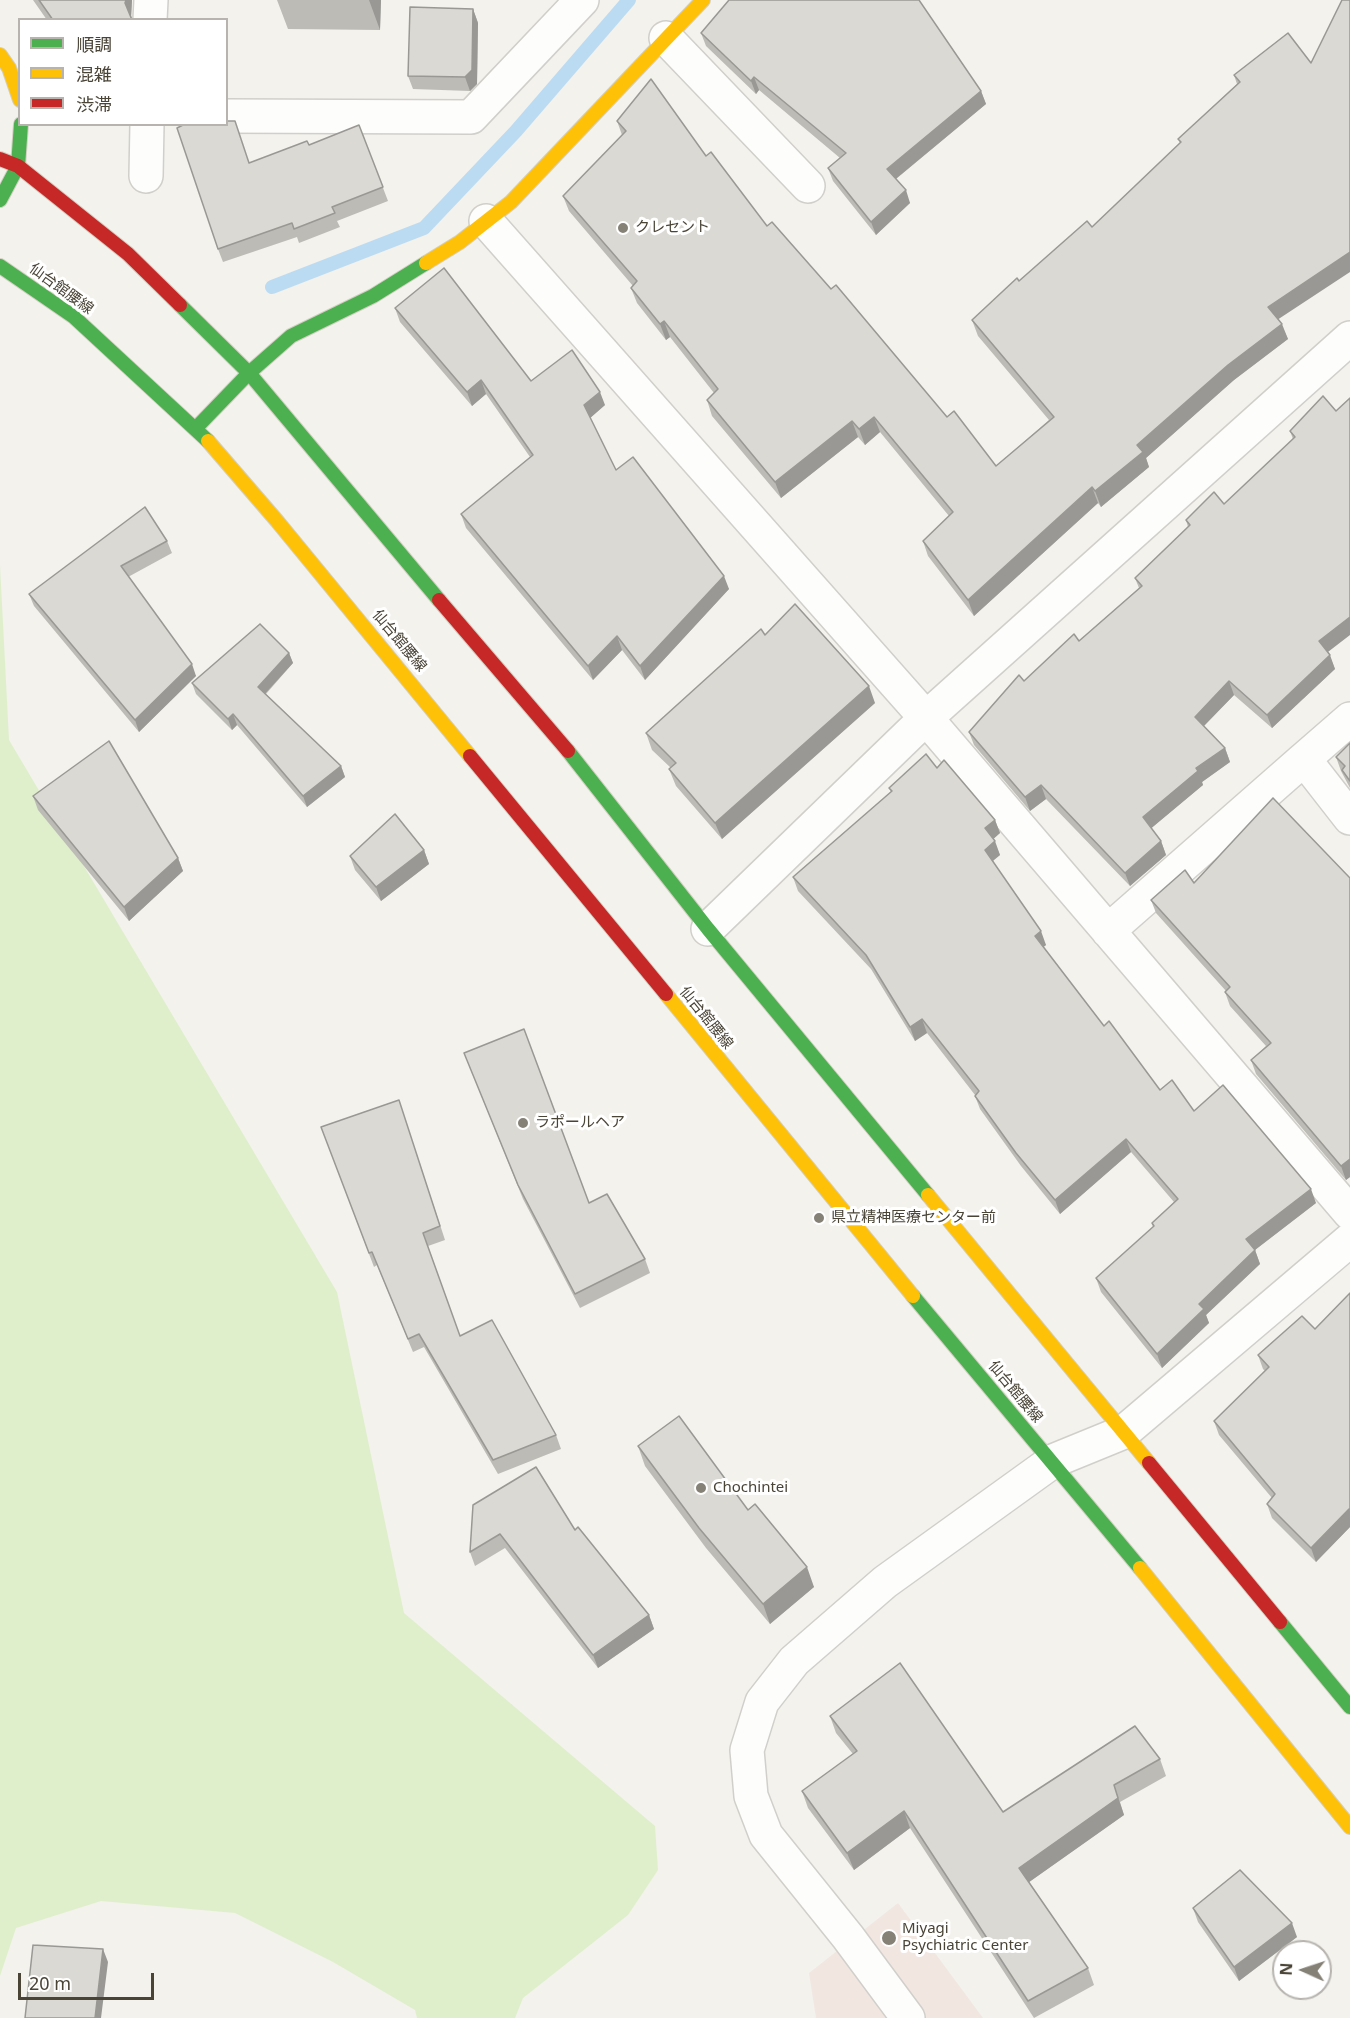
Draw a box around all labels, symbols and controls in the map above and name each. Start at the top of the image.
legend [18,18,228,126]
text: 順調 [76,32,112,56]
text: 混雑 [76,62,112,86]
text: 渋滞 [76,92,112,116]
place label: クレセント [635,219,710,237]
marker: クレセント [616,221,630,235]
street label: 仙台館腰線 [25,260,97,318]
street label: 仙台館腰線 [368,606,430,676]
street label: 仙台館腰線 [675,983,737,1053]
place label: ラポールヘア [535,1114,625,1132]
marker: ラポールヘア [516,1116,530,1130]
place label: 県立精神医療センター前 [831,1209,996,1227]
marker: 県立精神医療センター前 [812,1211,826,1225]
street label: 仙台館腰線 [984,1357,1046,1427]
place label: Chochintei [713,1479,788,1497]
marker: Chochintei [694,1481,708,1495]
place label: Miyagi Psychiatric Center [902,1920,1029,1955]
marker: Miyagi Psychiatric Center [880,1929,898,1947]
north arrow [1272,1940,1332,2000]
scale bar [21,1961,158,1999]
text: N [1275,1962,1297,1976]
text: 20 m [29,1971,71,1995]

